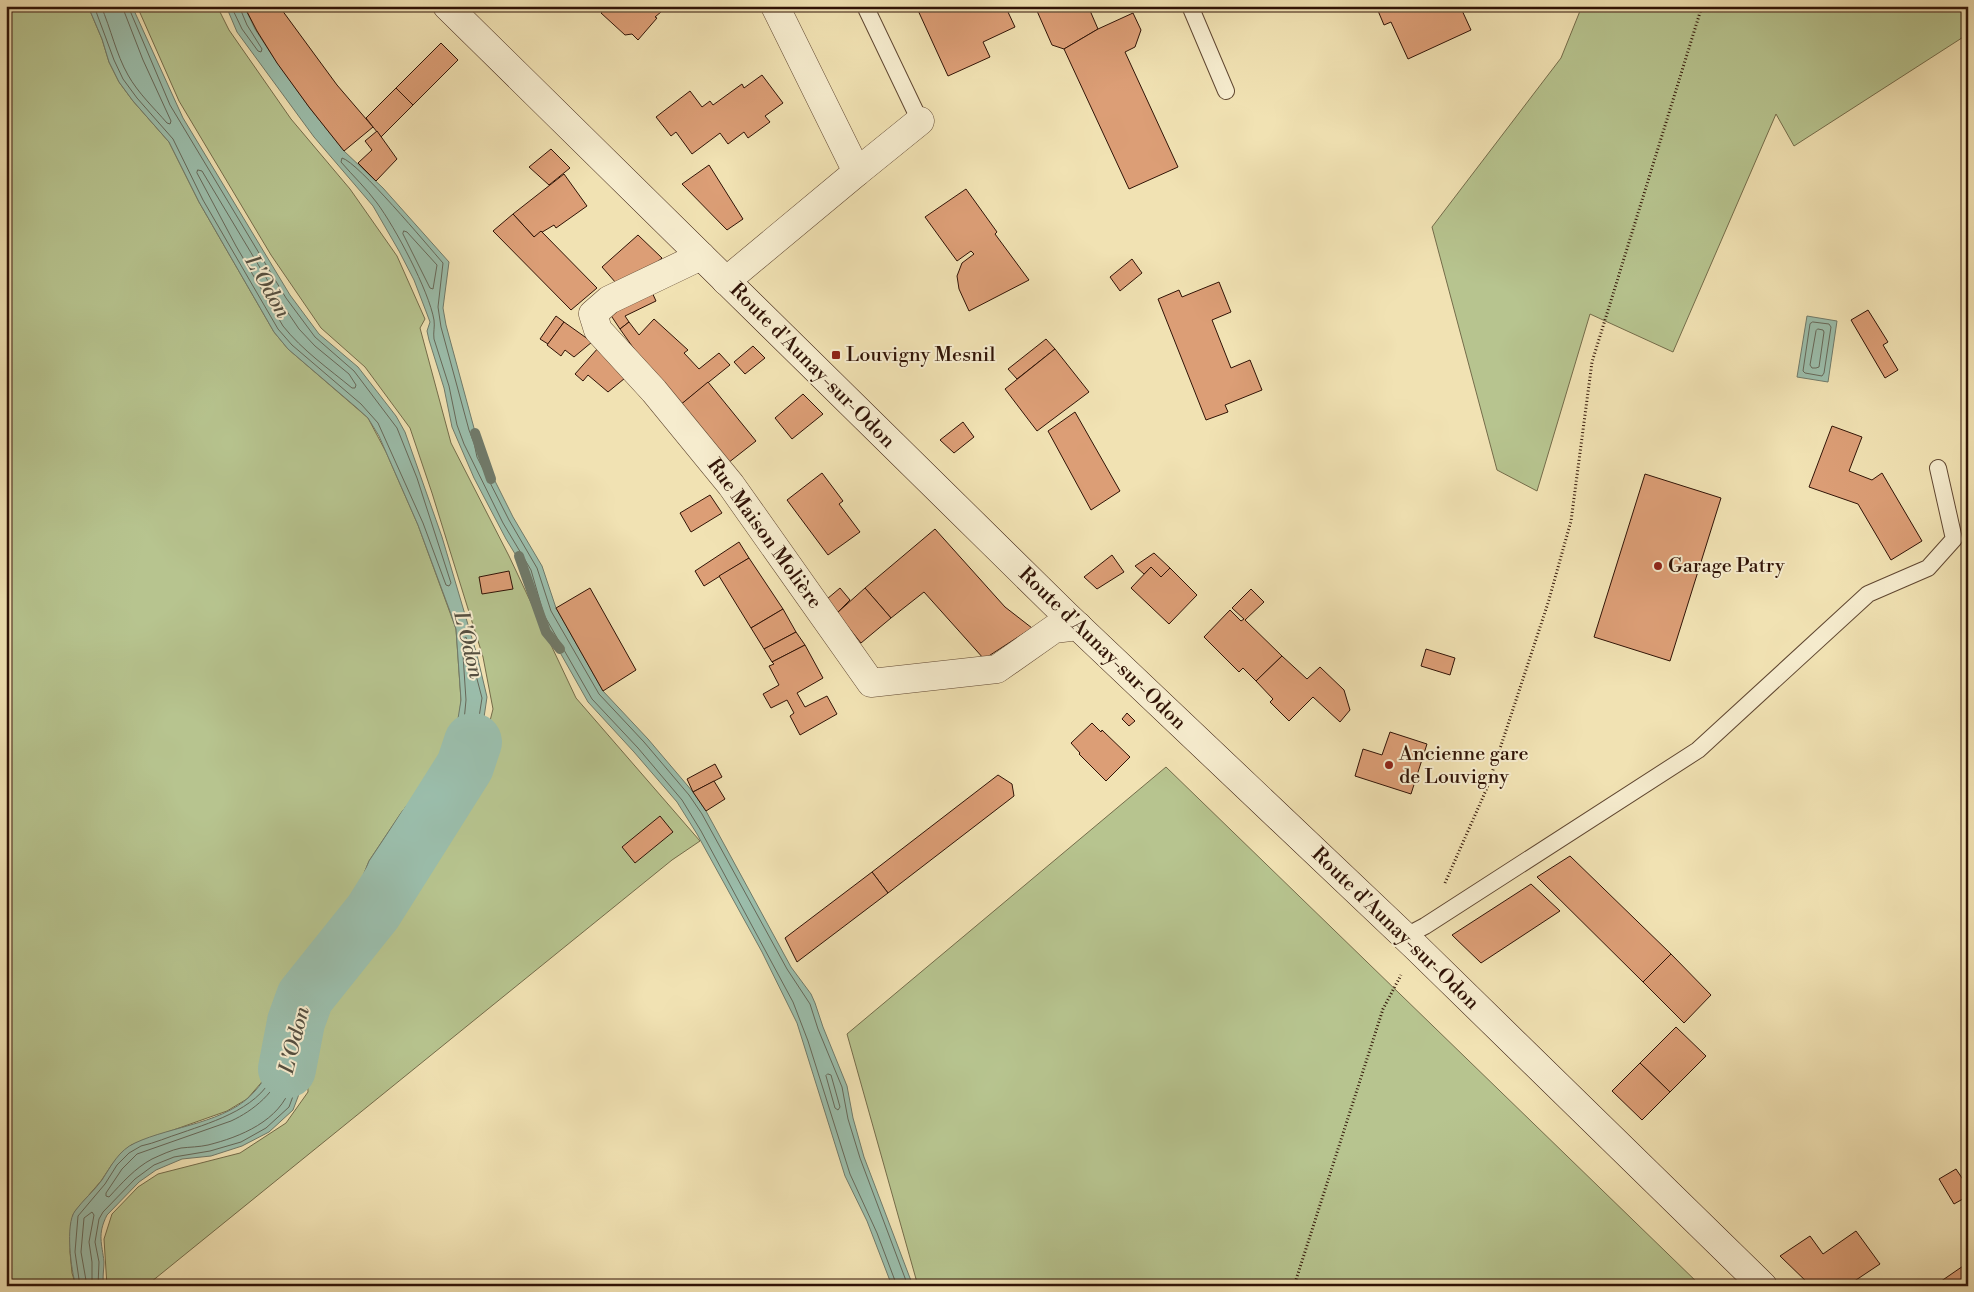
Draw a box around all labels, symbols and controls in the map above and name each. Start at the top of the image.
water label: L'Odon [238,250,295,323]
street label: Route d'Aunay-sur-Odon [724,278,900,454]
place label: Louvigny Mesnil [846,343,995,368]
marker: Louvigny Mesnil [830,349,842,361]
street label: Rue Maison Molière [701,454,827,614]
place label: Garage Patry [1668,554,1785,579]
marker: Garage Patry [1652,560,1664,572]
street label: Route d'Aunay-sur-Odon [1013,562,1191,736]
water label: L'Odon [447,608,489,681]
place label: Ancienne gare de Louvigny [1398,742,1529,790]
marker: Ancienne gare de Louvigny [1383,759,1395,771]
street label: Route d'Aunay-sur-Odon [1306,842,1484,1016]
water label: L'Odon [274,1004,316,1077]

